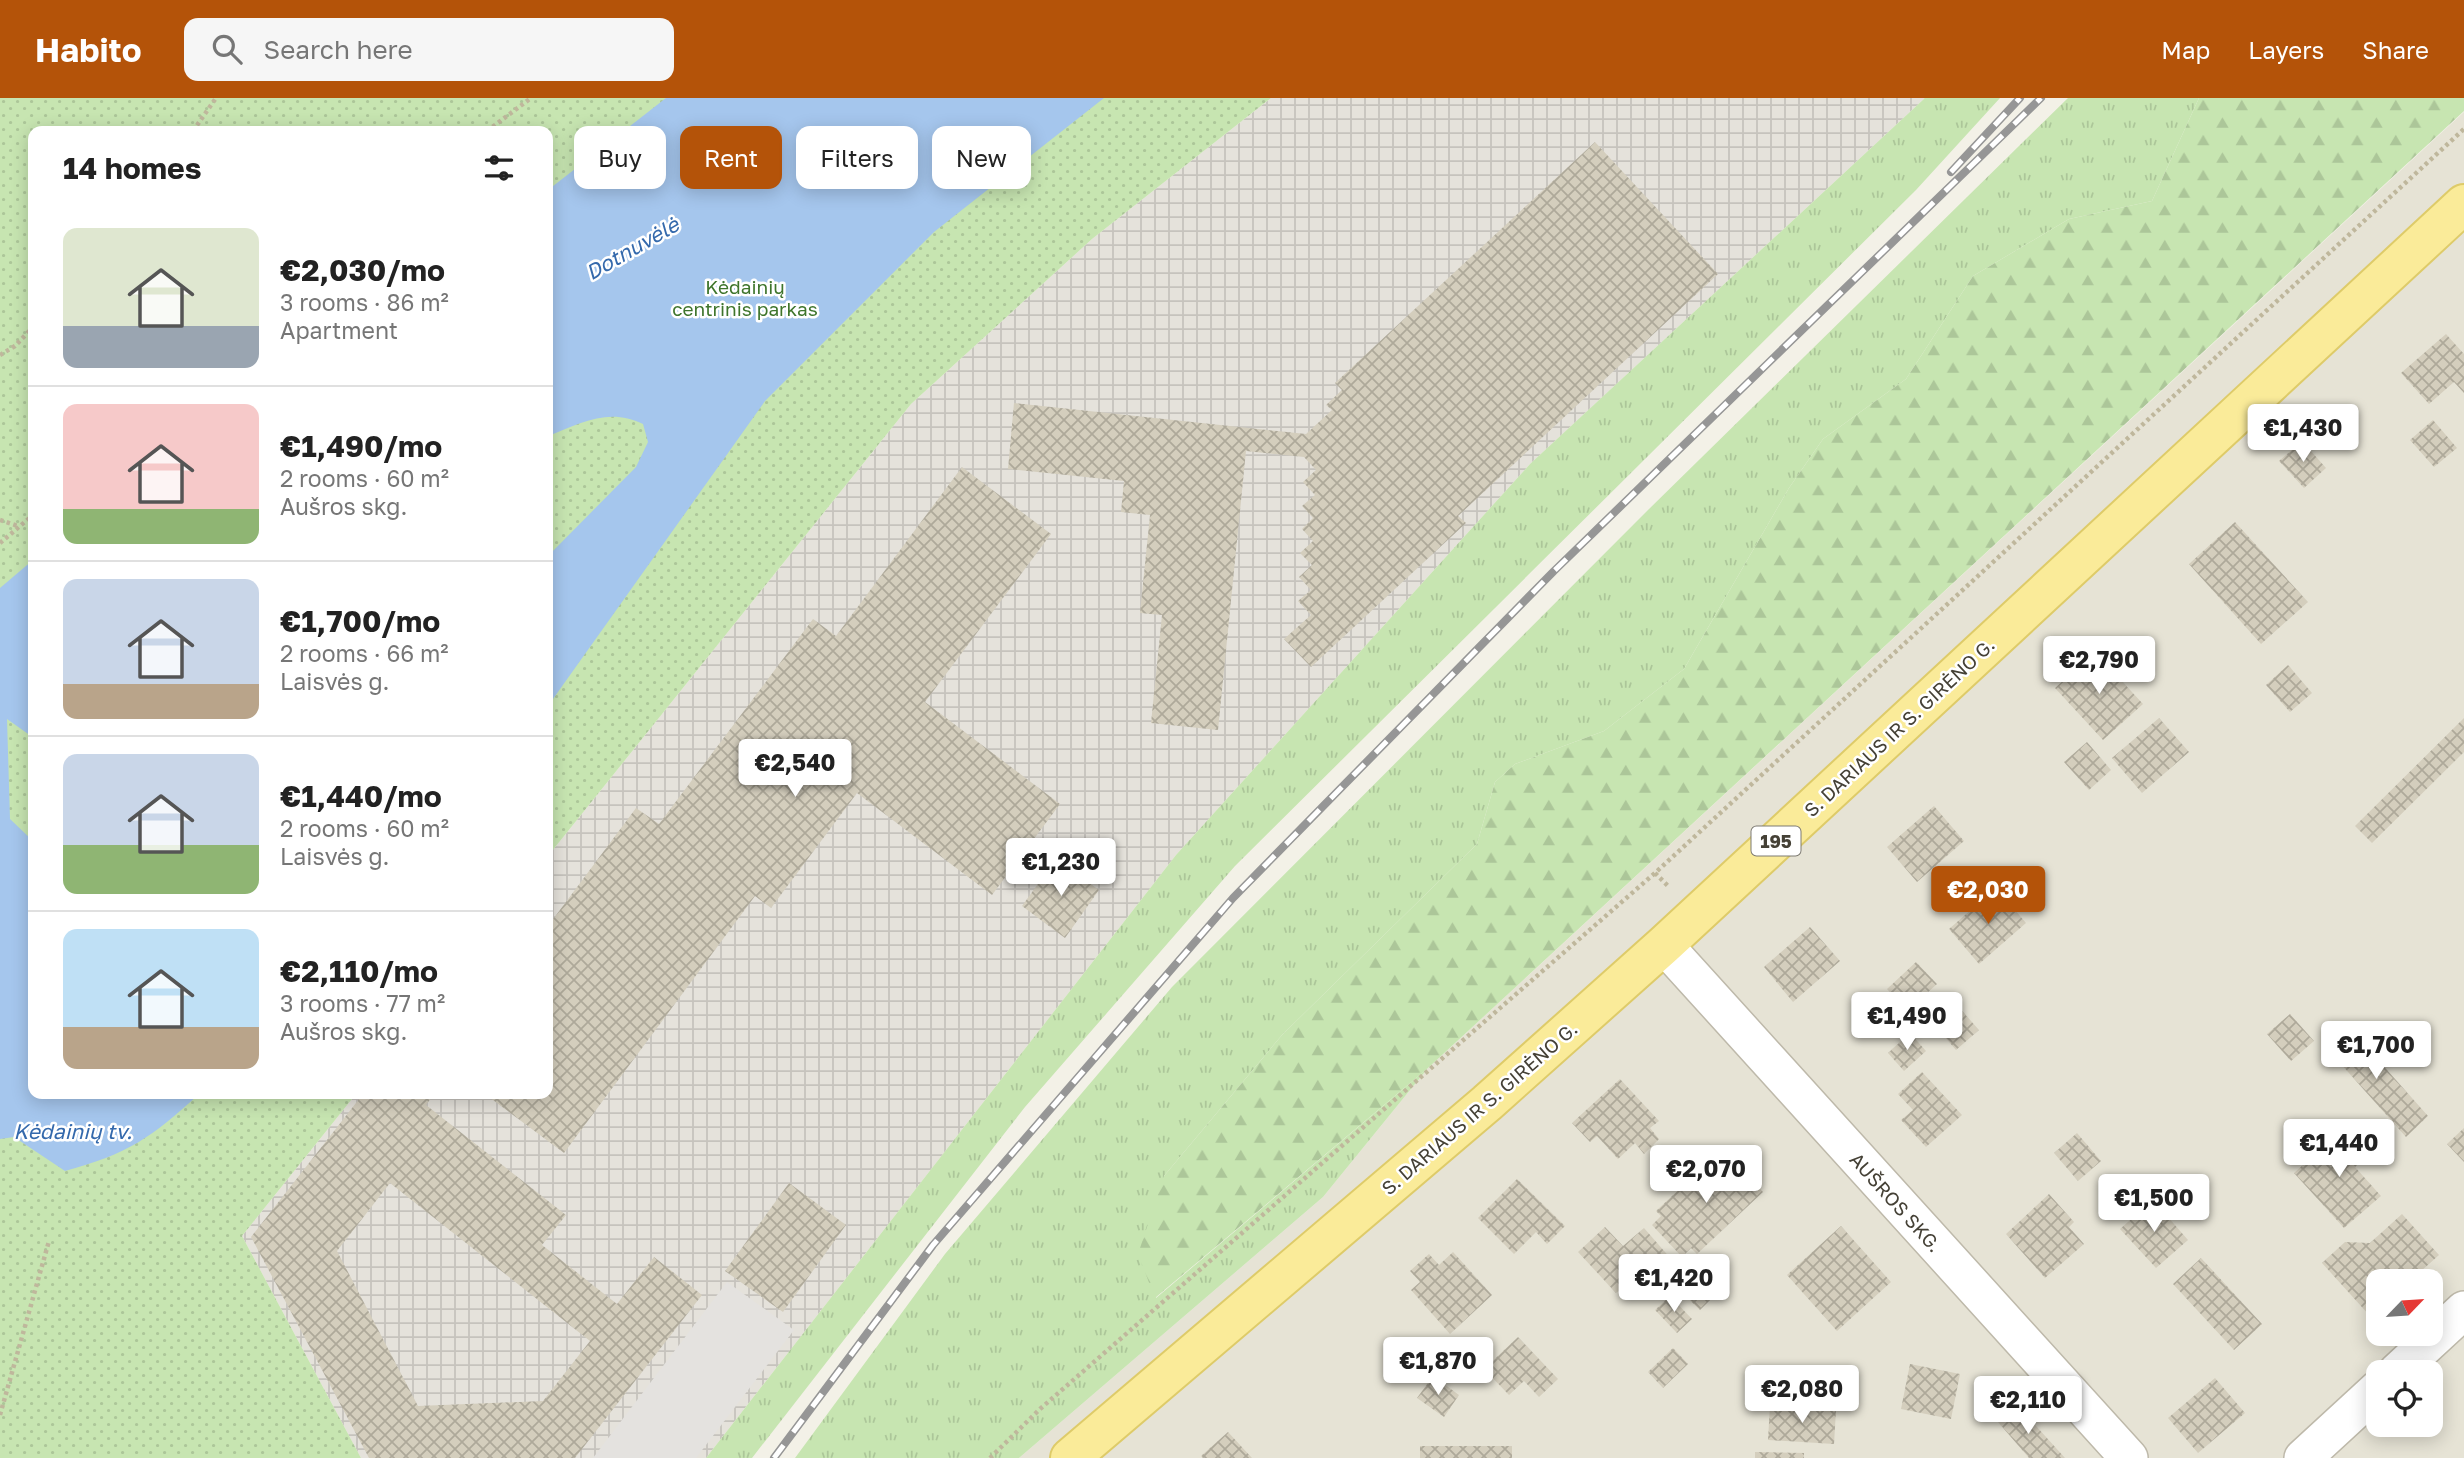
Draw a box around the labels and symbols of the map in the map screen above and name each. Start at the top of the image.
water label: Dotnuvėlė [581,210,685,285]
park label: Kėdainių centrinis parkas [672,275,818,320]
pin: €1,430 [2246,404,2360,464]
street label: S. DARIAUS IR S. GIRĖNO G. [1799,633,1999,821]
pin: €2,790 [2042,636,2156,696]
pin: €2,540 [738,740,852,799]
road number: 195 [1752,826,1800,856]
pin: €1,230 [1004,838,1118,898]
pin: €2,030 [1931,866,2045,926]
pin: €1,490 [1850,992,1964,1052]
street label: S. DARIAUS IR S. GIRĖNO G. [1376,1017,1582,1199]
pin: €1,700 [2319,1021,2433,1081]
water label: Kėdainių tv. [14,1118,132,1144]
pin: €1,440 [2282,1119,2396,1179]
pin: €2,070 [1649,1146,1763,1205]
street label: AUŠROS SKG. [1845,1148,1947,1256]
pin: €1,500 [2097,1174,2211,1234]
pin: €1,420 [1617,1254,1731,1314]
north arrow [2366,1269,2443,1346]
pin: €1,870 [1381,1338,1495,1397]
pin: €2,080 [1745,1366,1859,1425]
pin: €2,110 [1971,1376,2085,1436]

